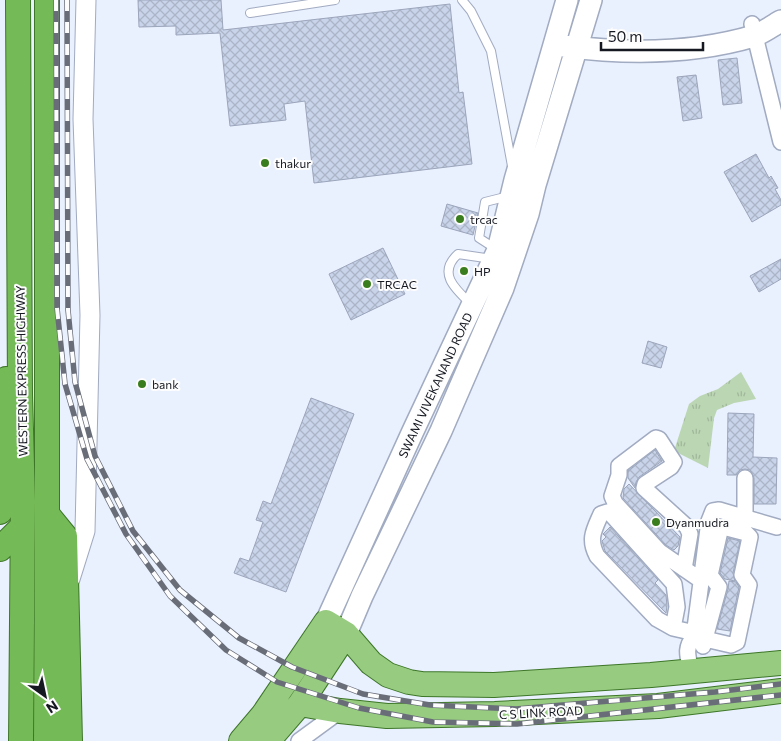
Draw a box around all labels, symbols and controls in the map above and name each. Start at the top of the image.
scale bar [601,20,704,52]
text: 50 m [608,27,642,45]
place label: thakur [275,156,311,170]
marker: thakur [259,157,271,169]
place label: trcac [470,212,498,226]
marker: trcac [454,213,466,225]
place label: HP [474,264,491,278]
marker: HP [458,265,470,277]
place label: TRCAC [377,277,417,291]
marker: TRCAC [361,278,373,290]
street label: WESTERN EXPRESS HIGHWAY [13,285,29,457]
street label: SWAMI VIVEKANAND ROAD [395,310,475,460]
place label: bank [152,377,179,391]
marker: bank [136,378,148,390]
place label: Dyanmudra [666,515,729,529]
marker: Dyanmudra [650,516,662,528]
north arrow [20,671,70,721]
text: N [43,697,61,717]
street label: C S LINK ROAD [499,703,583,721]

